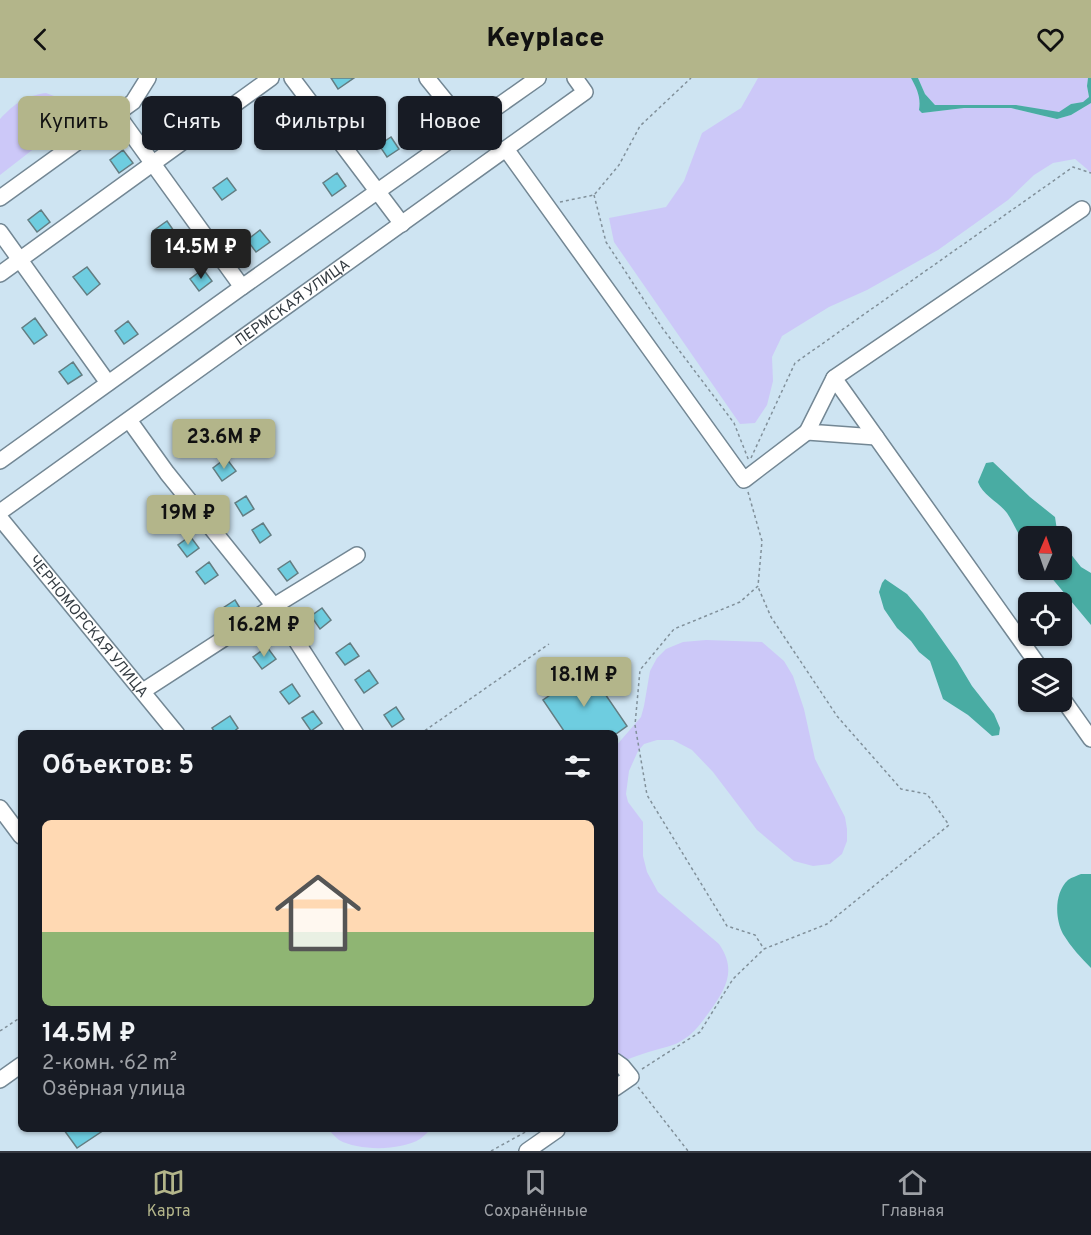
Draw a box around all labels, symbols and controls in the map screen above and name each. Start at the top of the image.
text: Keyplace [487,22,604,56]
icon: back [24,23,57,56]
icon: heart [1034,23,1067,56]
chip: Купить [18,96,130,150]
chip: Снять [142,96,242,150]
chip: Фильтры [254,96,386,150]
chip: Новое [398,96,502,150]
pin: 14.5M ₽ [146,229,256,280]
text: 14.5M ₽ [165,235,237,261]
street label: ПЕРМСКАЯ УЛИЦА [232,256,354,351]
pin: 23.6M ₽ [169,419,279,470]
text: 23.6M ₽ [186,425,262,451]
pin: 19M ₽ [146,495,230,546]
text: 19M ₽ [161,501,215,527]
north arrow [1018,526,1072,580]
map controls [1018,526,1072,712]
street label: ЧЕРНОМОРСКАЯ УЛИЦА [24,552,151,702]
button: locate [1018,592,1072,646]
pin: 16.2M ₽ [209,607,319,658]
text: 16.2M ₽ [228,613,300,639]
pin: 18.1M ₽ [529,657,639,708]
button: layers [1018,658,1072,712]
text: 18.1M ₽ [550,663,618,689]
text: Объектов: 5 [42,750,194,783]
icon: filters [561,750,594,783]
icon: home [264,859,372,967]
text: 14.5M ₽ [42,1018,136,1051]
text: 2-комн. · 62 m² [42,1051,177,1077]
text: Озёрная улица [42,1077,186,1103]
tab: Карта [147,1166,190,1222]
tab: Сохранённые [484,1166,588,1222]
tab: Главная [881,1166,944,1222]

